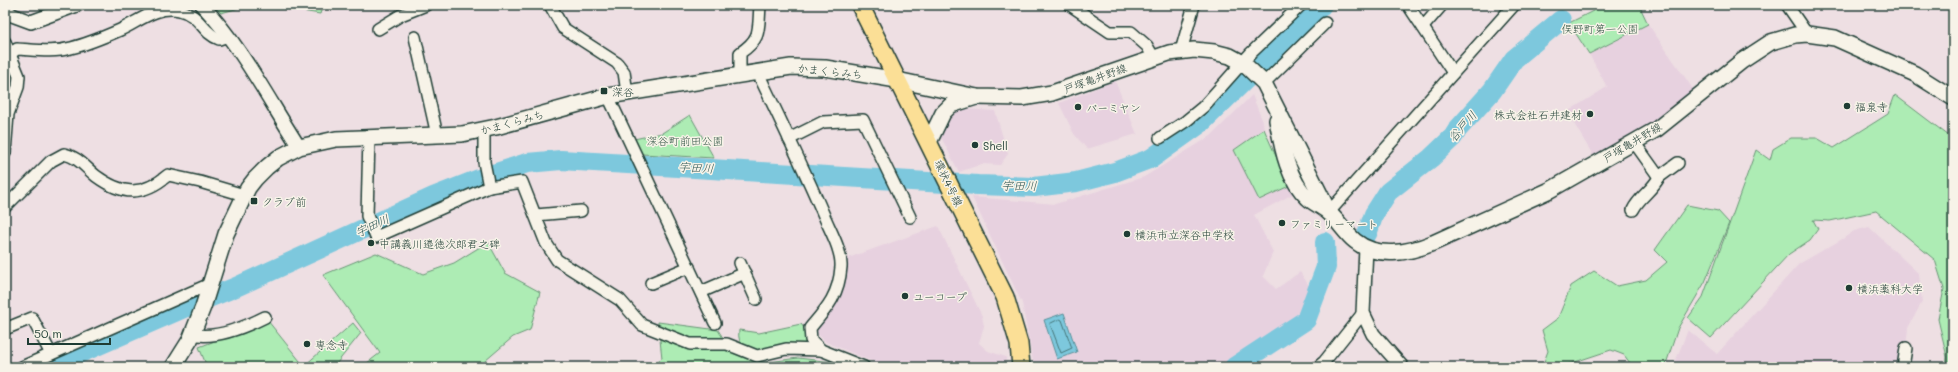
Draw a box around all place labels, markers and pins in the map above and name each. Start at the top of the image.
place label: 深谷 [612,84,634,99]
marker: 深谷 [599,86,609,96]
place label: 福泉寺 [1855,99,1888,114]
place label: バーミヤン [1086,100,1141,115]
marker: 福泉寺 [1842,101,1852,111]
marker: バーミヤン [1073,102,1083,112]
place label: 株式会社石井建材 [1494,107,1582,122]
marker: 株式会社石井建材 [1585,109,1595,119]
place label: Shell [983,138,1008,153]
marker: Shell [970,140,980,150]
place label: クラブ前 [262,194,306,209]
marker: クラブ前 [249,196,259,206]
place label: ファミリーマート [1290,216,1378,231]
marker: ファミリーマート [1277,218,1287,228]
place label: 横浜市立深谷中学校 [1135,227,1234,242]
marker: 横浜市立深谷中学校 [1122,229,1132,239]
place label: 中講義川邉徳次郎君之碑 [379,236,500,251]
marker: 中講義川邉徳次郎君之碑 [366,238,376,248]
place label: 横浜薬科大学 [1857,281,1923,296]
marker: 横浜薬科大学 [1844,283,1854,293]
place label: ユーコープ [913,289,967,304]
marker: ユーコープ [900,291,910,301]
place label: 専念寺 [315,337,348,352]
marker: 専念寺 [302,339,312,349]

